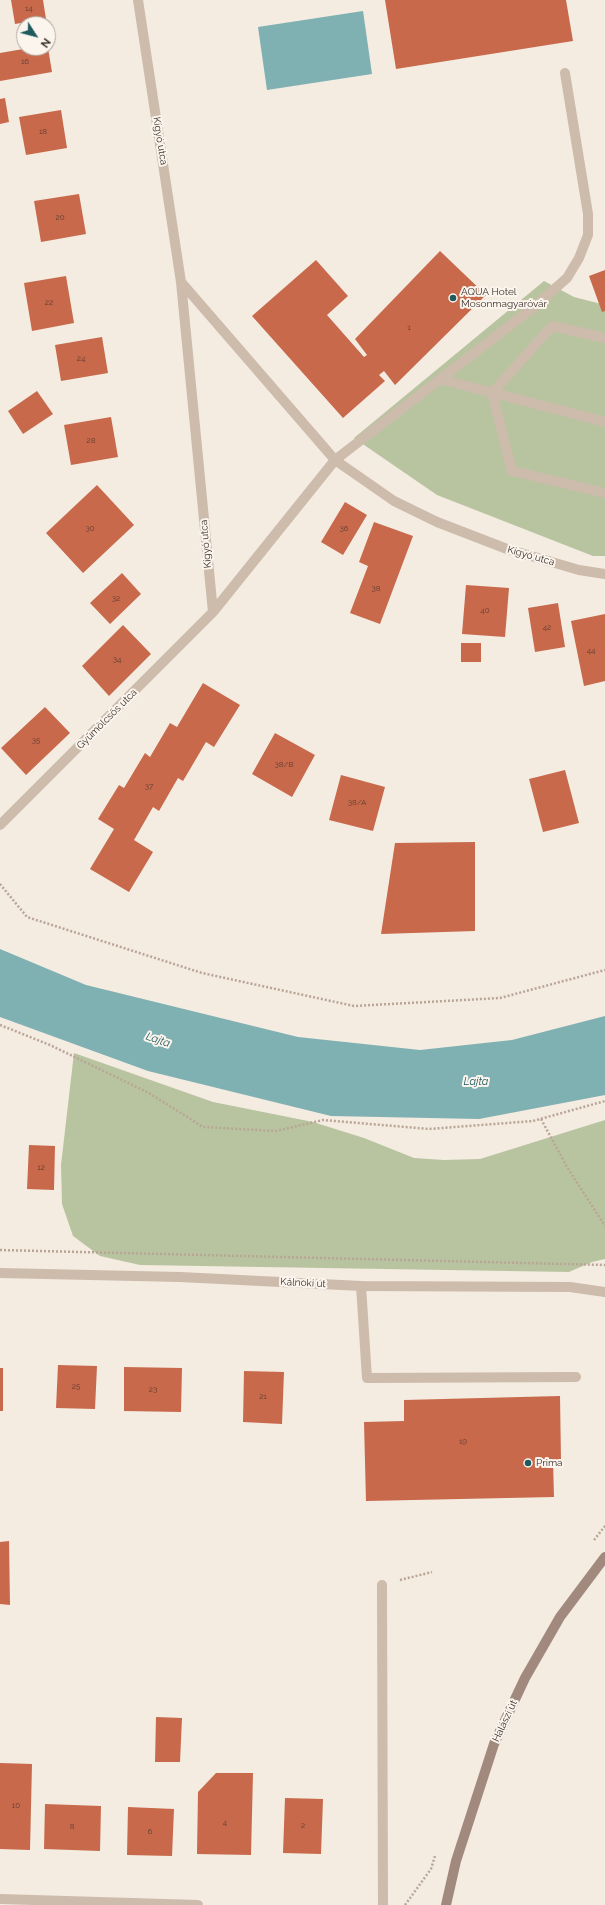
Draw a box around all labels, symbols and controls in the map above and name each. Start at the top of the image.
house number: 14 [25,4,33,14]
north arrow [16,16,56,56]
text: N [38,36,53,50]
house number: 16 [21,57,29,67]
street label: Kígyó utca [150,116,170,166]
house number: 18 [39,127,47,137]
house number: 20 [55,213,65,223]
place label: AQUA Hotel Mosonmagyaróvár [461,286,547,310]
marker: AQUA Hotel Mosonmagyaróvár [448,293,458,303]
house number: 22 [45,298,53,308]
house number: 1 [407,323,411,333]
house number: 24 [77,354,85,364]
house number: 28 [87,436,95,446]
street label: Kígyó utca [198,519,214,569]
house number: 30 [85,524,95,534]
house number: 36 [339,524,349,534]
street label: Kígyó utca [506,544,556,568]
house number: 38 [371,584,381,594]
house number: 32 [112,594,120,604]
house number: 40 [480,606,490,616]
house number: 42 [543,623,551,633]
house number: 44 [587,646,595,656]
house number: 34 [113,655,121,665]
street label: Gyümölcsös utca [74,686,140,752]
house number: 35 [32,736,40,746]
house number: 38/B [274,760,294,770]
house number: 37 [145,782,153,792]
house number: 38/A [348,798,366,808]
water label: Lajta [144,1030,172,1050]
water label: Lajta [464,1075,488,1089]
house number: 12 [37,1163,45,1173]
street label: Kálnoki út [280,1276,326,1290]
house number: 25 [72,1382,80,1392]
house number: 23 [149,1385,157,1395]
house number: 21 [259,1392,267,1402]
house number: 19 [459,1437,467,1447]
place label: Prima [536,1457,563,1469]
marker: Prima [523,1458,533,1468]
street label: Halászi út [490,1698,520,1744]
house number: 10 [12,1801,20,1811]
house number: 4 [223,1818,227,1828]
house number: 2 [301,1821,305,1831]
house number: 8 [70,1822,74,1832]
house number: 6 [148,1827,152,1837]

